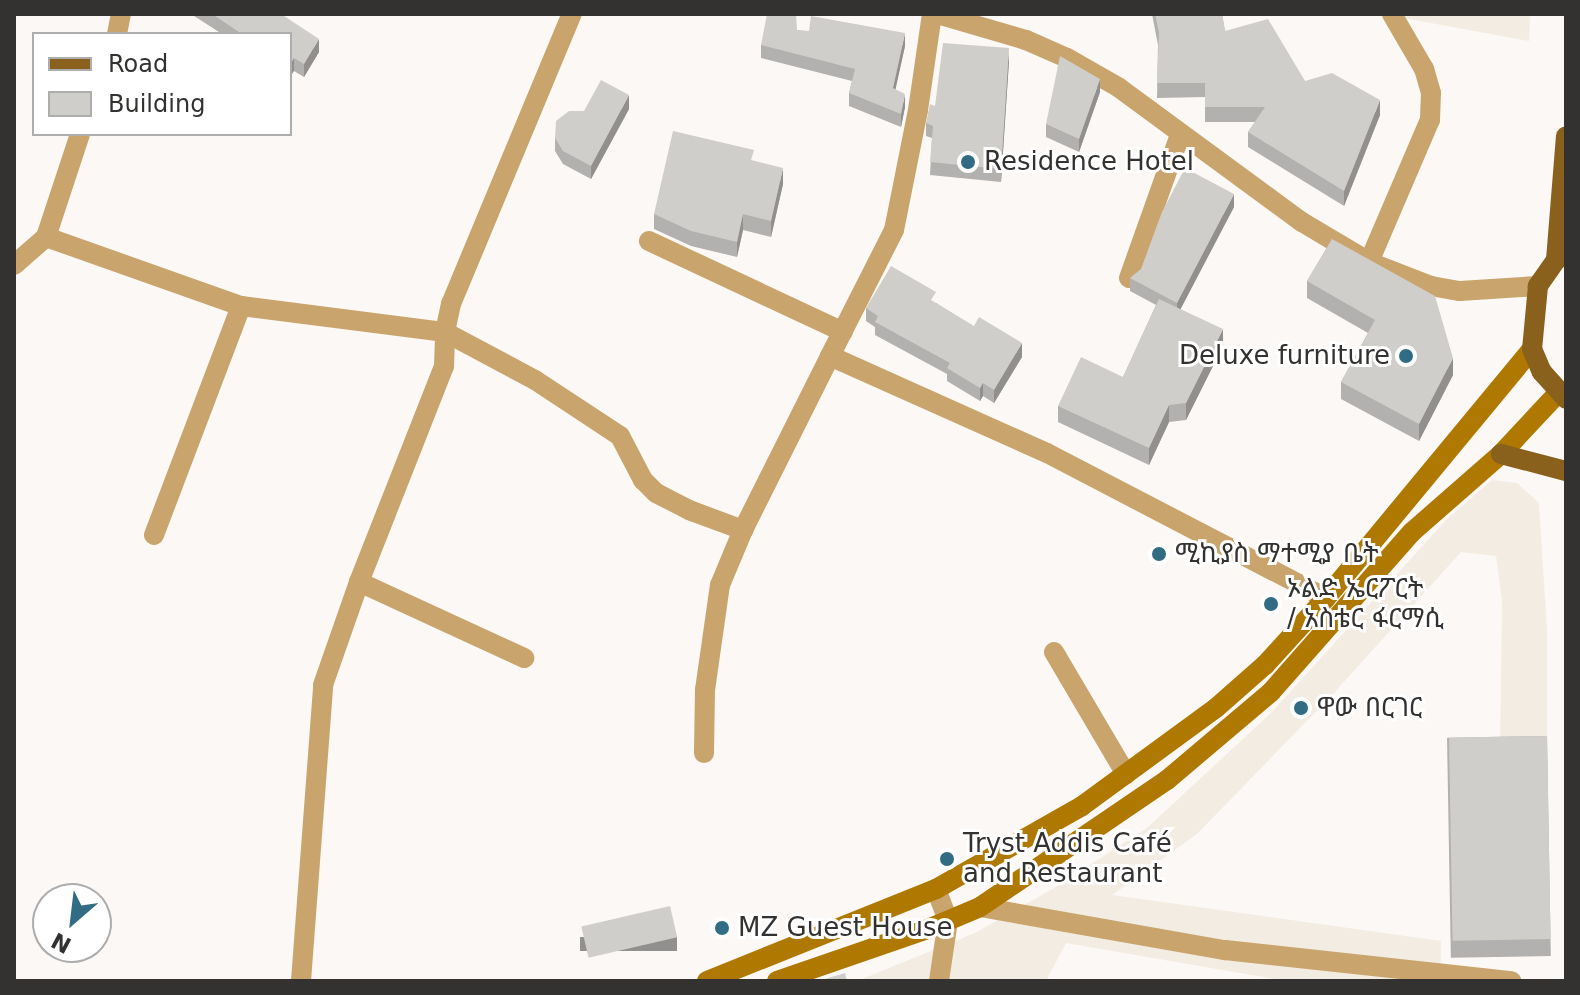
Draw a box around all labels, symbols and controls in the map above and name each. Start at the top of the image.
legend [32,32,292,136]
text: Road [108,50,168,78]
text: Building [108,90,205,118]
place label: Residence Hotel [984,146,1194,178]
marker: Residence Hotel [959,153,977,171]
place label: Deluxe furniture [1179,340,1390,372]
marker: Deluxe furniture [1397,347,1415,365]
place label: ሚኪያስ ማተሚያ ቤት [1175,538,1379,570]
marker: ሚኪያስ ማተሚያ ቤት [1150,545,1168,563]
place label: ኦልድ ኤርፖርት / አስቴር ፋርማሲ [1287,573,1444,634]
marker: ኦልድ ኤርፖርት / አስቴር ፋርማሲ [1262,595,1280,613]
place label: ዋው በርገር [1317,692,1422,724]
marker: ዋው በርገር [1292,699,1310,717]
place label: Tryst Addis Café and Restaurant [963,828,1172,890]
marker: Tryst Addis Café and Restaurant [938,850,956,868]
north arrow [32,883,112,963]
place label: MZ Guest House [738,912,953,944]
marker: MZ Guest House [713,919,731,937]
text: N [47,928,75,958]

